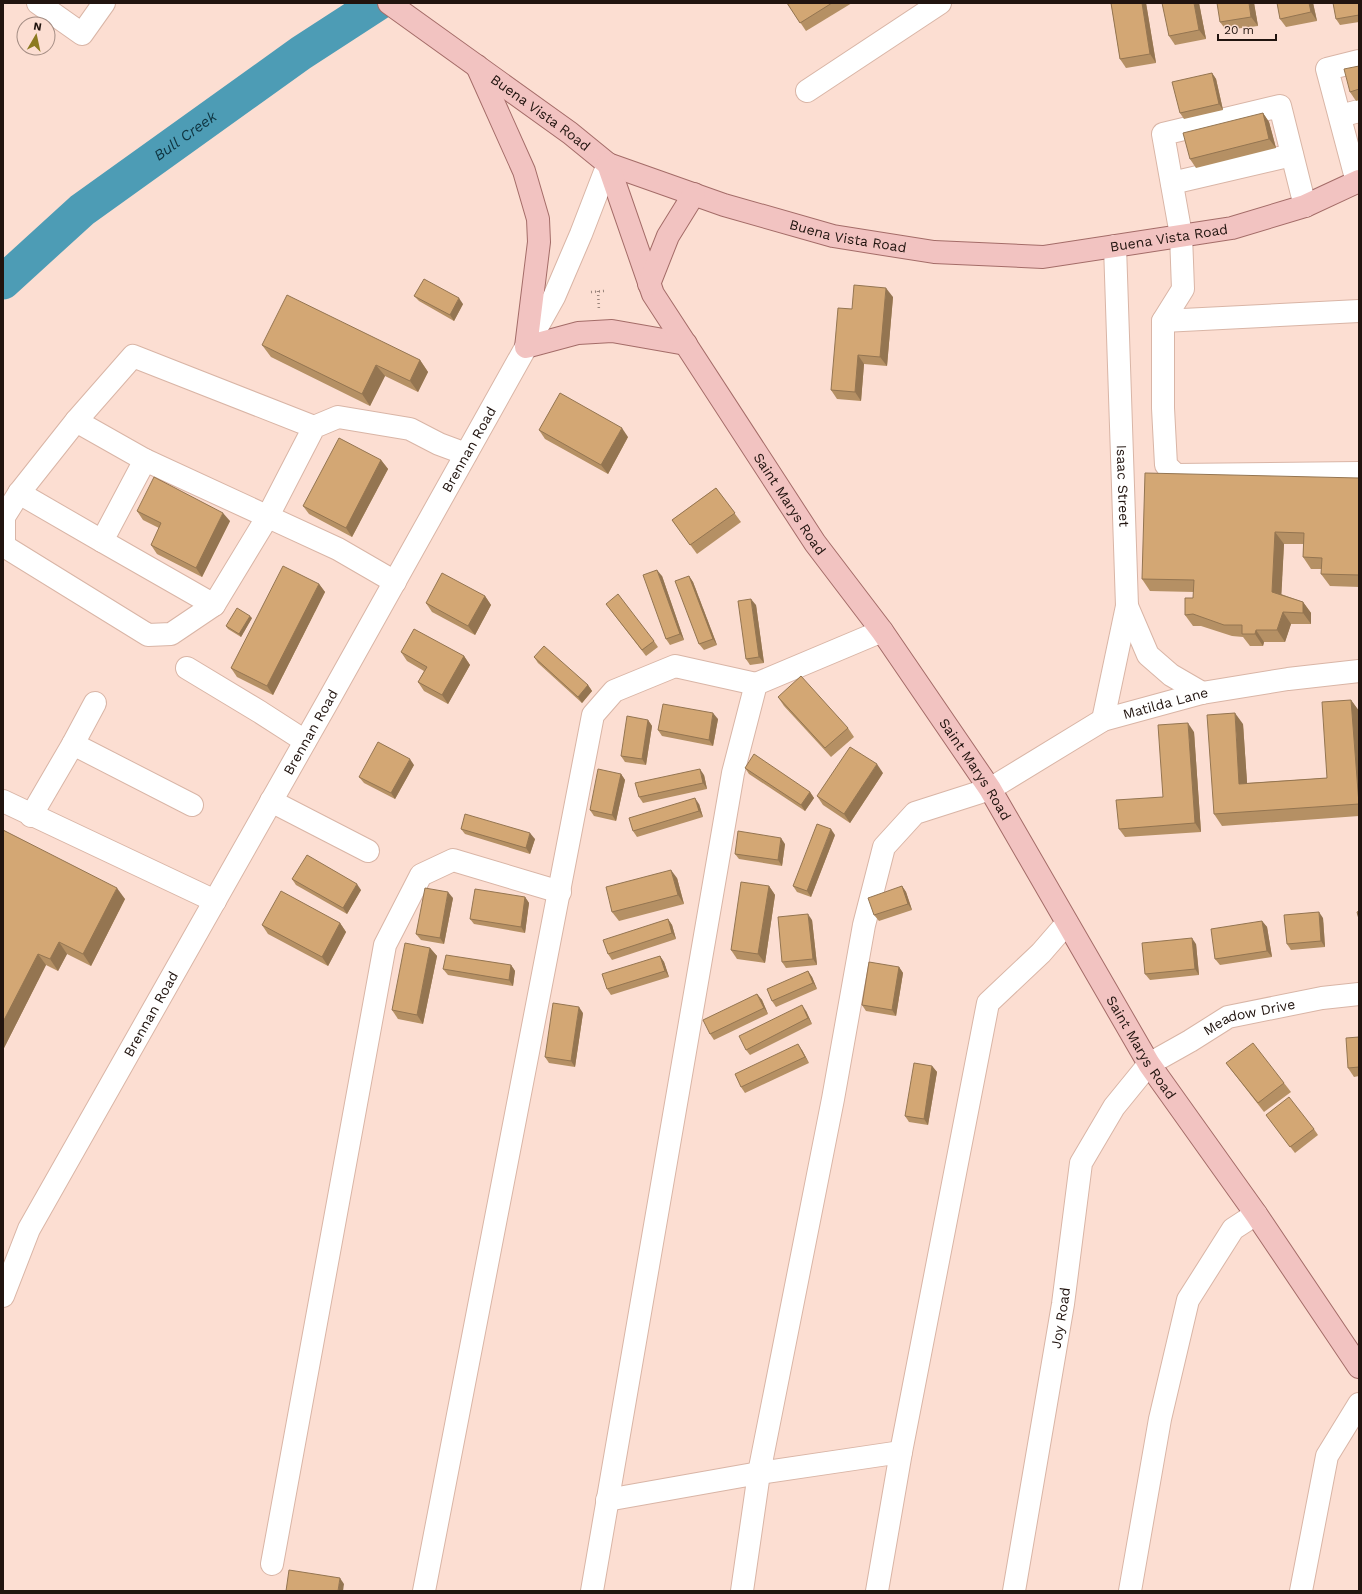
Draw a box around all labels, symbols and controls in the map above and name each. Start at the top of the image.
north arrow [16,16,56,56]
scale bar [1218,16,1276,42]
text: N [32,20,43,34]
text: 20 m [1224,23,1254,37]
street label: Buena Vista Road [488,71,593,154]
water label: Bull Creek [150,107,221,165]
street label: Buena Vista Road [788,216,908,256]
street label: Buena Vista Road [1109,221,1229,255]
street label: Brennan Road [438,404,499,495]
street label: Isaac Street [1114,445,1132,527]
street label: Saint Marys Road [750,450,829,558]
street label: Matilda Lane [1121,684,1209,722]
street label: Brennan Road [280,686,341,778]
street label: Saint Marys Road [936,715,1014,823]
street label: Brennan Road [120,968,181,1060]
street label: Saint Marys Road [1103,993,1179,1102]
street label: Meadow Drive [1200,996,1296,1039]
street label: Joy Road [1048,1286,1073,1350]

